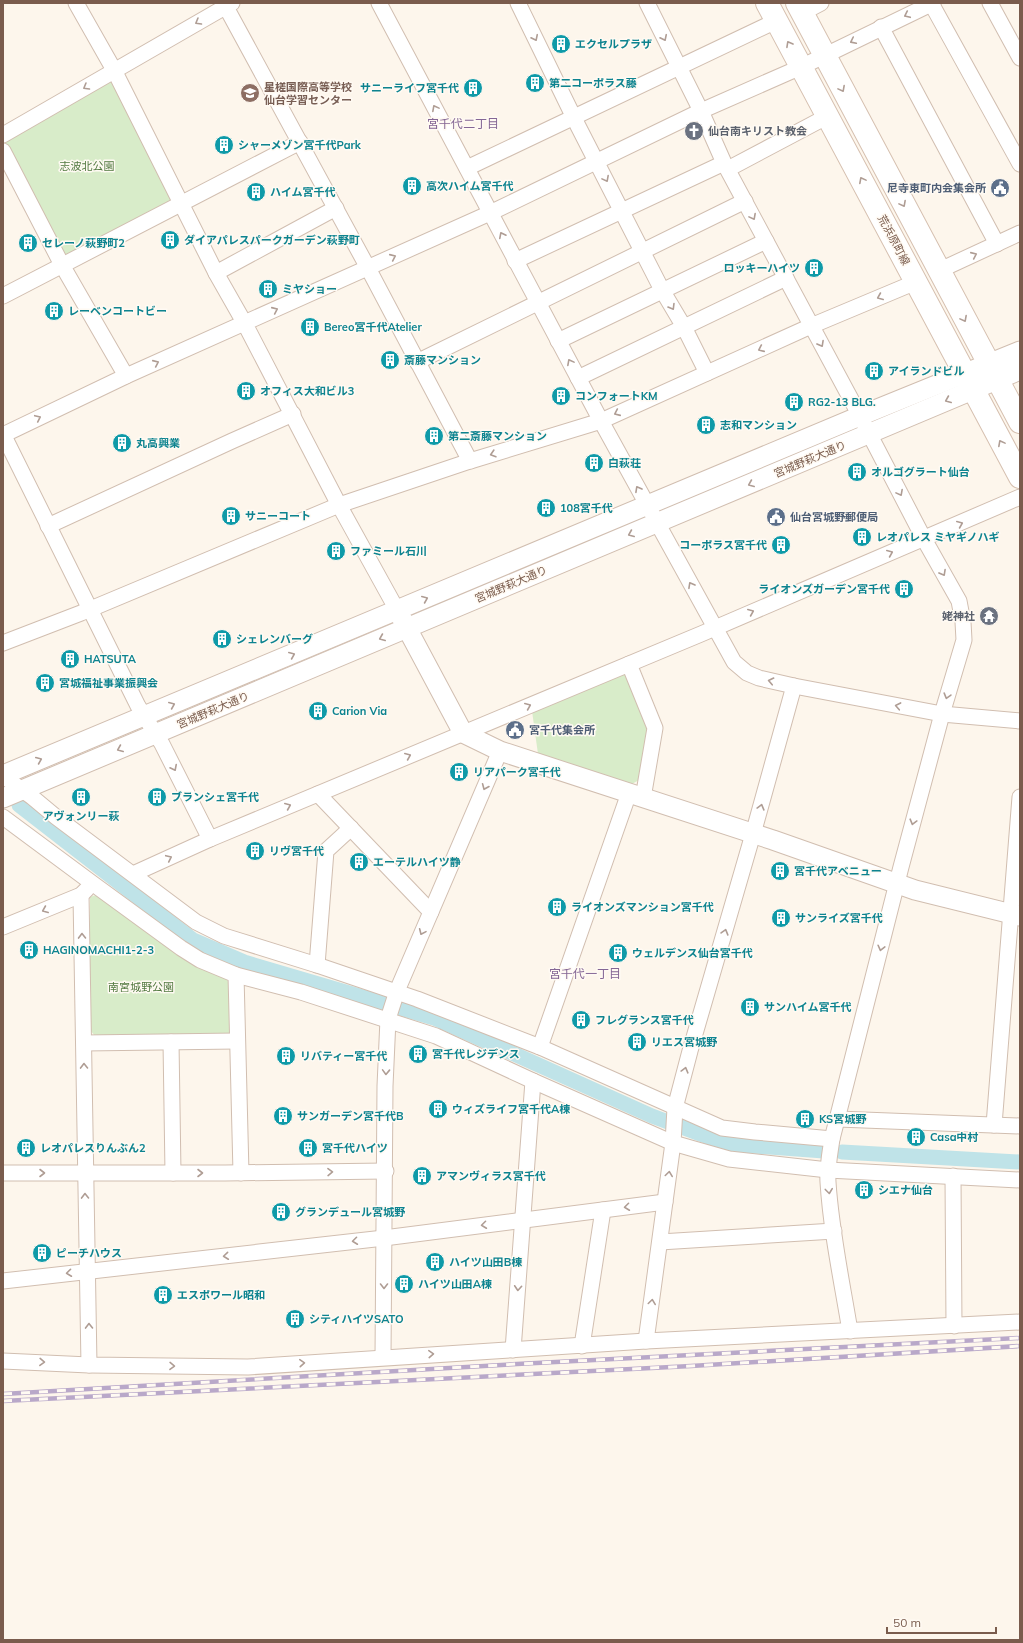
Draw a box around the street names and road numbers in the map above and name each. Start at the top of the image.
street label: 荒浜原町線 [875,212,913,268]
street label: 宮城野萩大通り [772,438,848,480]
street label: 宮城野萩大通り [473,563,549,605]
street label: 宮城野萩大通り [175,689,251,731]

